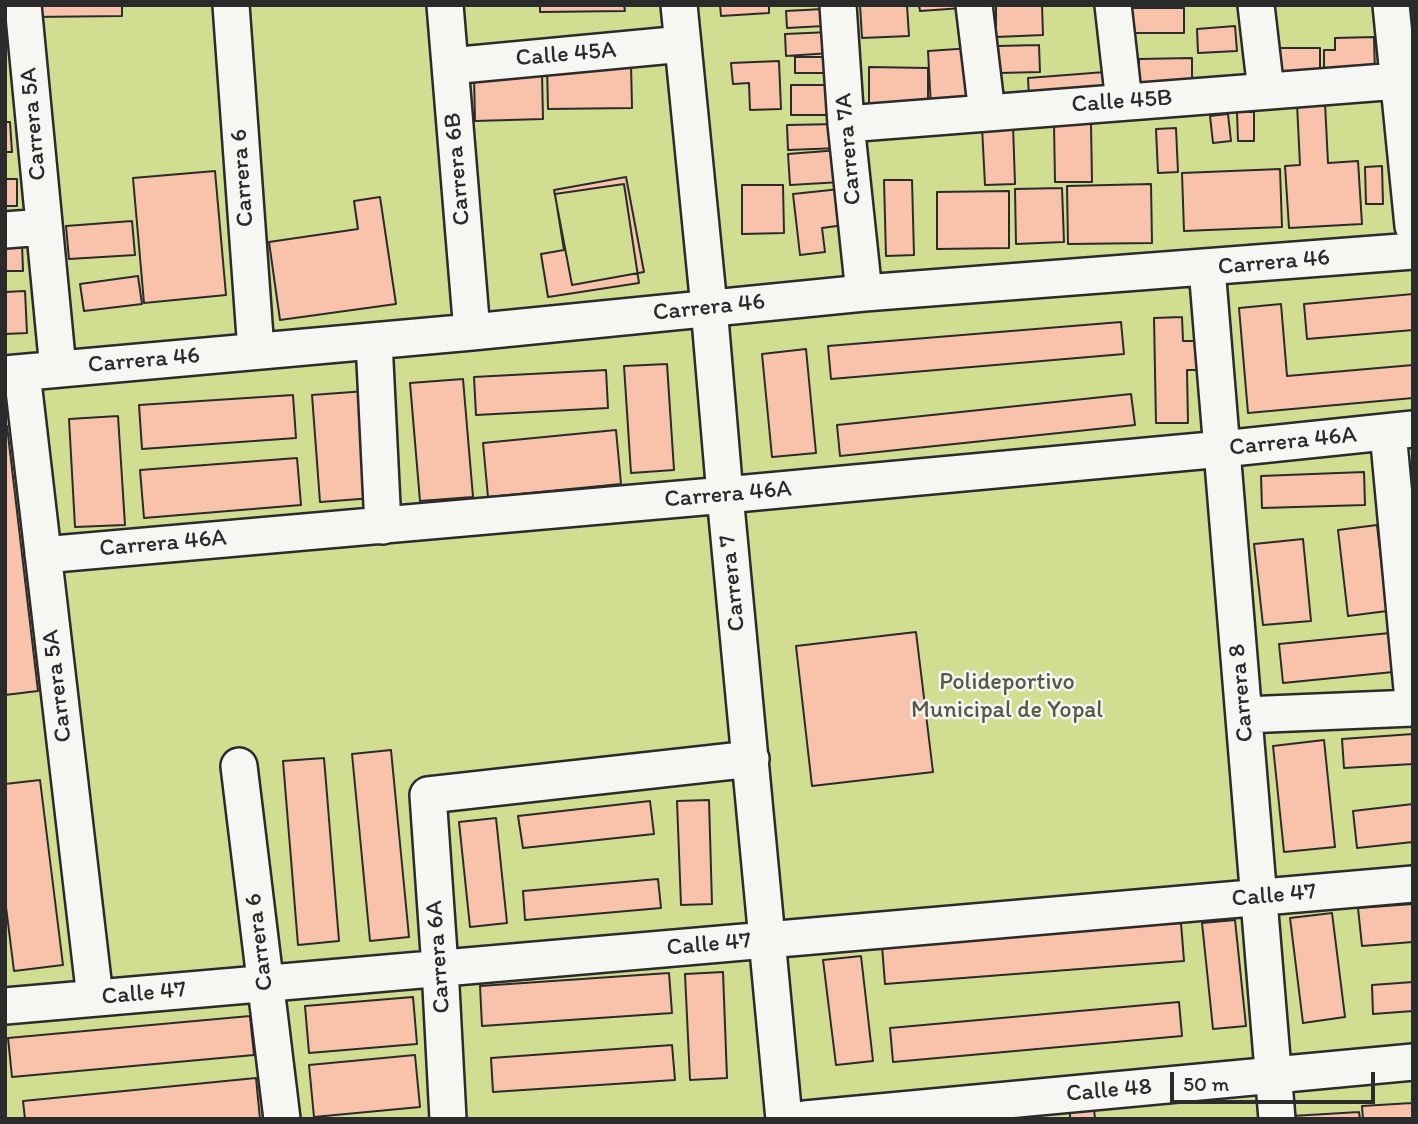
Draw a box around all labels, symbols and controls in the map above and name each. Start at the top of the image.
street label: Calle 45A [515,36,617,74]
street label: Carrera 5A [15,66,53,182]
street label: Calle 45B [1071,84,1173,120]
street label: Carrera 7A [830,92,868,206]
street label: Carrera 6B [439,111,477,227]
street label: Carrera 6 [225,128,261,228]
street label: Carrera 46 [1217,244,1331,282]
street label: Carrera 46 [652,288,766,328]
street label: Carrera 46 [87,342,201,380]
street label: Carrera 46A [1228,421,1358,463]
street label: Carrera 46A [663,475,793,515]
street label: Carrera 46A [98,524,228,564]
street label: Carrera 7 [714,533,752,633]
street label: Carrera 5A [37,628,79,744]
street label: Carrera 8 [1223,643,1261,743]
park label: Polideportivo Municipal de Yopal [911,669,1103,725]
street label: Calle 47 [1231,878,1317,914]
street label: Carrera 6 [240,892,280,992]
street label: Carrera 6A [421,899,457,1015]
street label: Calle 47 [666,927,752,963]
street label: Calle 47 [101,976,187,1012]
scale bar [1173,1058,1378,1102]
text: 50 m [1183,1071,1229,1096]
street label: Calle 48 [1065,1073,1153,1109]

